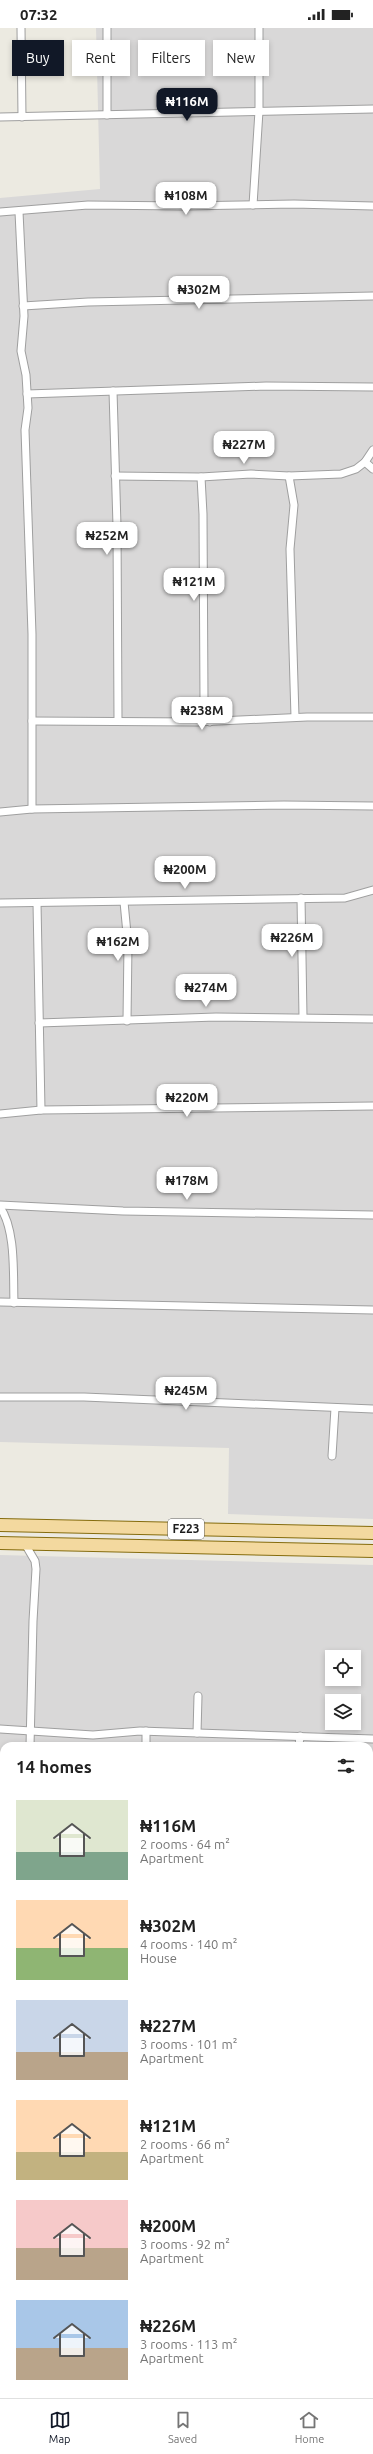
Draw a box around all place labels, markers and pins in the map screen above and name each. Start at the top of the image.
pin: ₦116M [159,88,215,122]
pin: ₦108M [158,182,214,216]
pin: ₦302M [171,276,227,310]
pin: ₦227M [216,431,272,465]
pin: ₦252M [79,522,135,556]
pin: ₦121M [166,568,222,602]
pin: ₦238M [174,697,230,731]
pin: ₦200M [157,856,213,890]
pin: ₦226M [264,924,320,958]
pin: ₦162M [90,928,146,962]
pin: ₦274M [178,974,234,1008]
pin: ₦220M [159,1084,215,1118]
pin: ₦178M [159,1167,215,1201]
pin: ₦245M [158,1377,214,1411]

